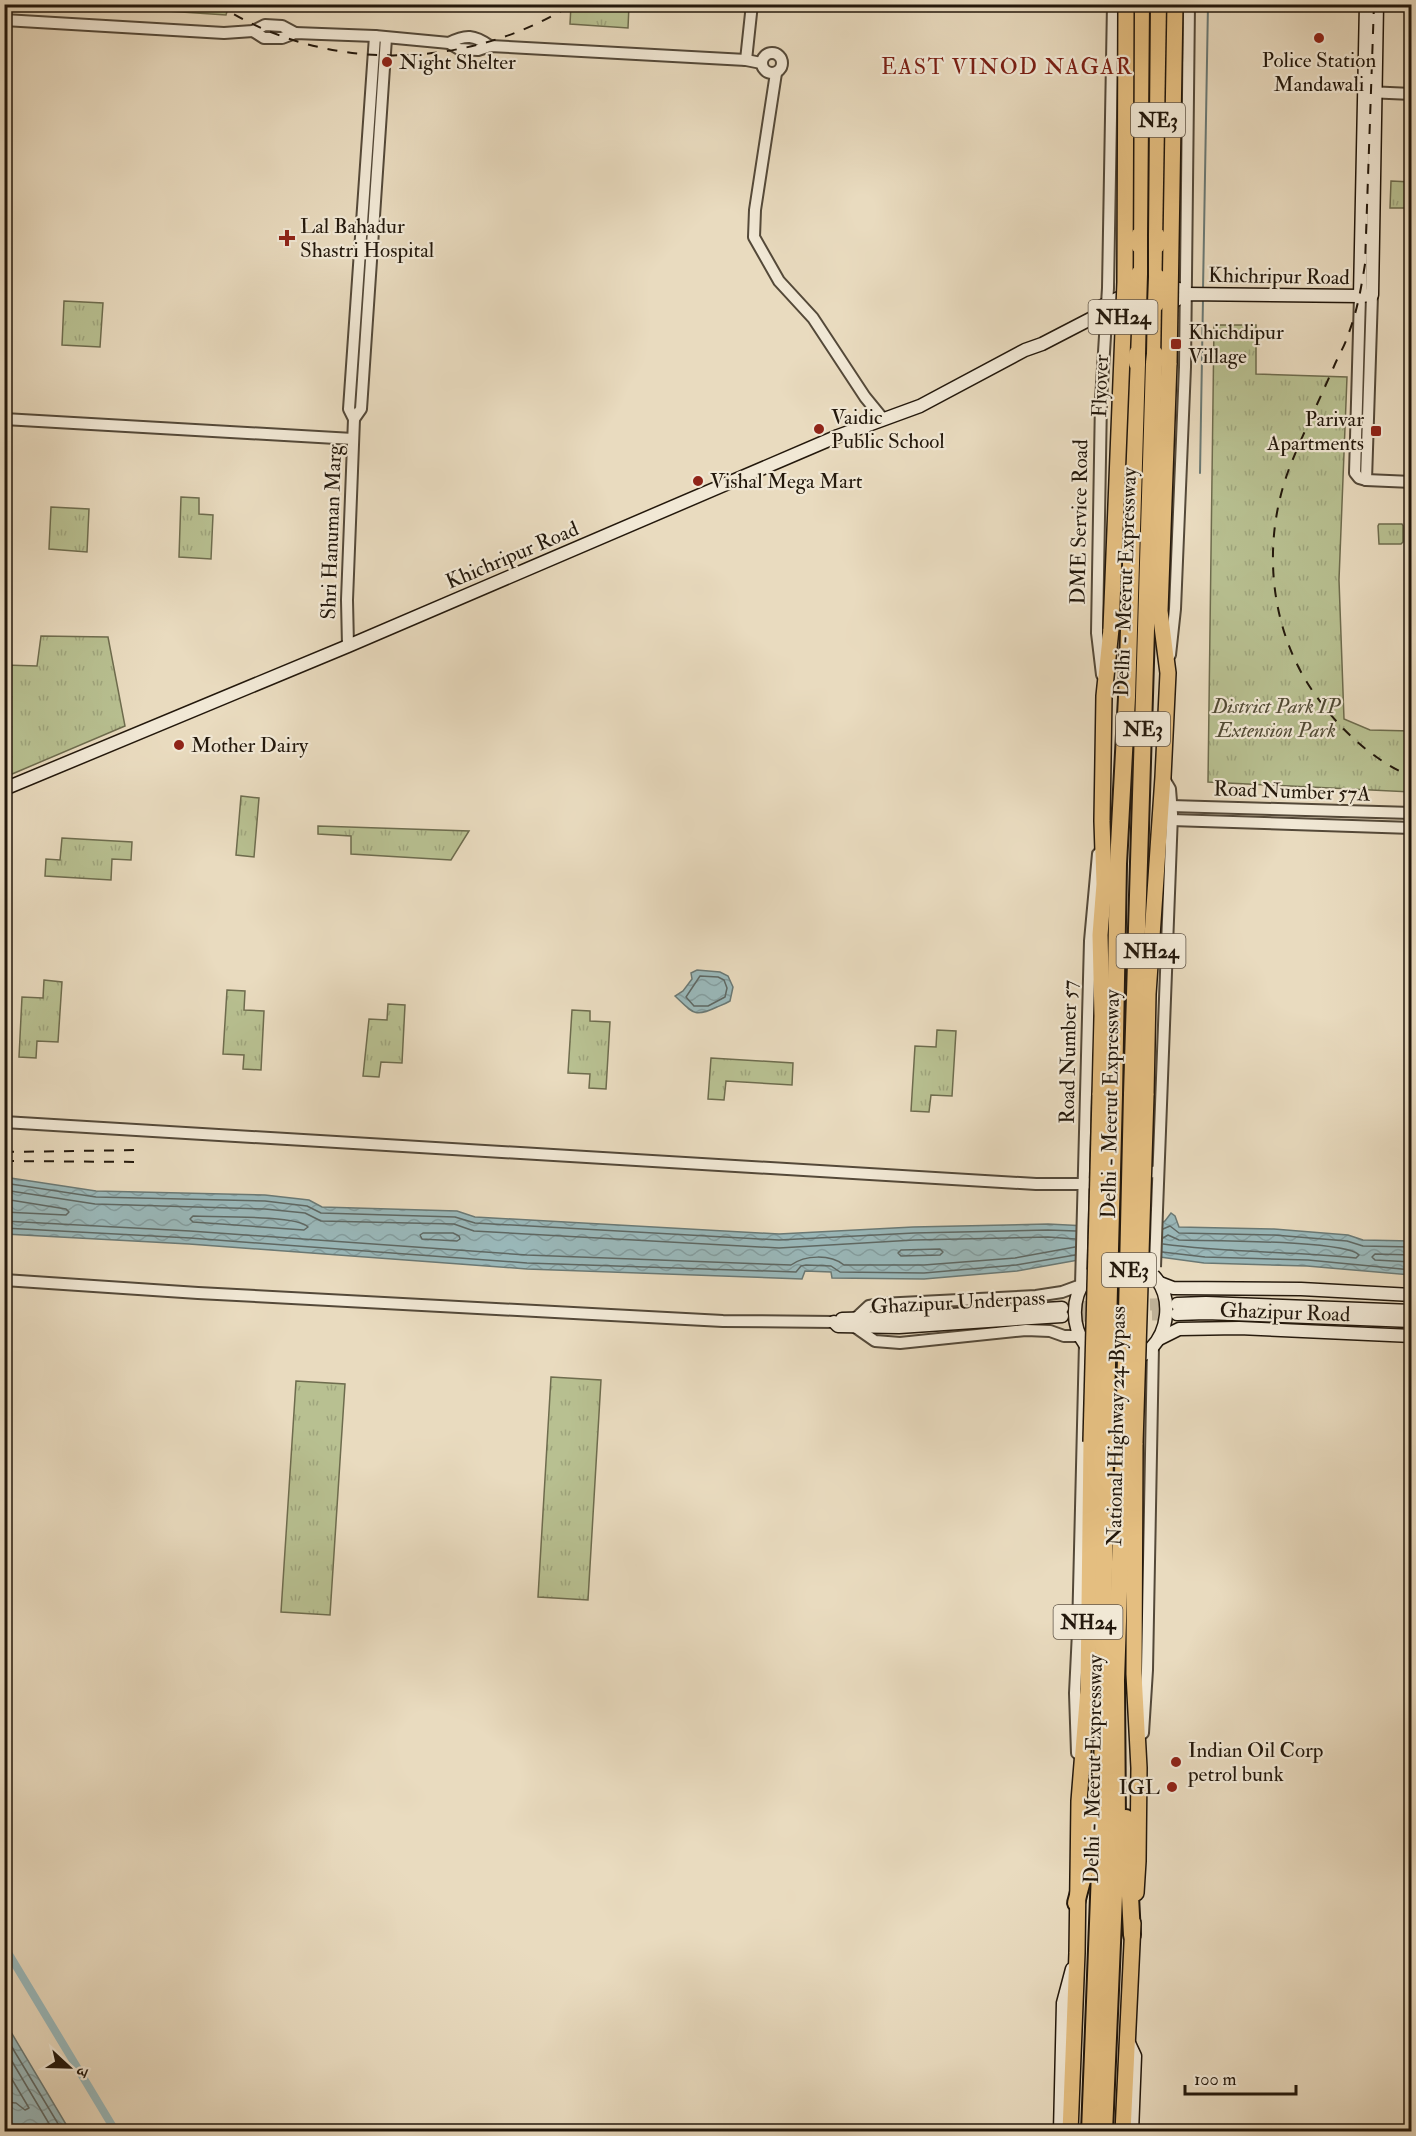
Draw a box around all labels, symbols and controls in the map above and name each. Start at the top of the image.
marker: Police Station Mandawali [1312,31,1326,45]
place label: Police Station Mandawali [1262,47,1376,98]
place label: Night Shelter [399,49,516,76]
district label: EAST VINOD NAGAR [881,53,1133,81]
marker: Night Shelter [380,55,394,69]
road number: NE3 [1131,103,1185,137]
place label: Lal Bahadur Shastri Hospital [300,213,435,264]
marker: Lal Bahadur Shastri Hospital [278,229,296,247]
street label: Khichripur Road [1208,262,1351,291]
road number: NH24 [1088,300,1158,334]
place label: Khichdipur Village [1188,319,1284,370]
marker: Khichdipur Village [1169,337,1183,351]
street label: Flyover [1086,354,1115,418]
place label: Vaidic Public School [831,404,945,455]
place label: Parivar Apartments [1266,406,1364,457]
marker: Vaidic Public School [812,422,826,436]
marker: Parivar Apartments [1369,424,1383,438]
street label: DME Service Road [1065,438,1094,605]
street label: Shri Hanuman Marg [315,443,348,620]
street label: Delhi - Meerut Expressway [1108,466,1143,697]
place label: Vishal Mega Mart [710,468,863,495]
marker: Vishal Mega Mart [691,474,705,488]
street label: Khichripur Road [442,515,583,596]
park label: District Park IP Extension Park [1211,693,1342,744]
road number: NE3 [1116,712,1170,746]
place label: Mother Dairy [191,732,309,759]
marker: Mother Dairy [172,738,186,752]
street label: Road Number 57A [1213,775,1371,808]
road number: NH24 [1116,934,1186,968]
street label: Road Number 57 [1054,979,1083,1124]
street label: Delhi - Meerut Expressway [1095,988,1126,1219]
road number: NE3 [1102,1253,1156,1287]
street label: Ghazipur Underpass [870,1284,1046,1321]
street label: Ghazipur Road [1219,1297,1351,1328]
street label: National Highway 24 Bypass [1101,1306,1132,1546]
road number: NH24 [1054,1605,1122,1639]
street label: Delhi - Meerut Expressway [1078,1653,1109,1884]
place label: Indian Oil Corp petrol bunk [1187,1737,1323,1788]
marker: Indian Oil Corp petrol bunk [1169,1755,1183,1769]
place label: IGL [1119,1774,1160,1801]
marker: IGL [1165,1780,1179,1794]
north arrow [39,2037,99,2097]
scale bar [1185,2058,1296,2096]
text: उ [70,2064,93,2081]
text: 100 m [1194,2068,1237,2091]

